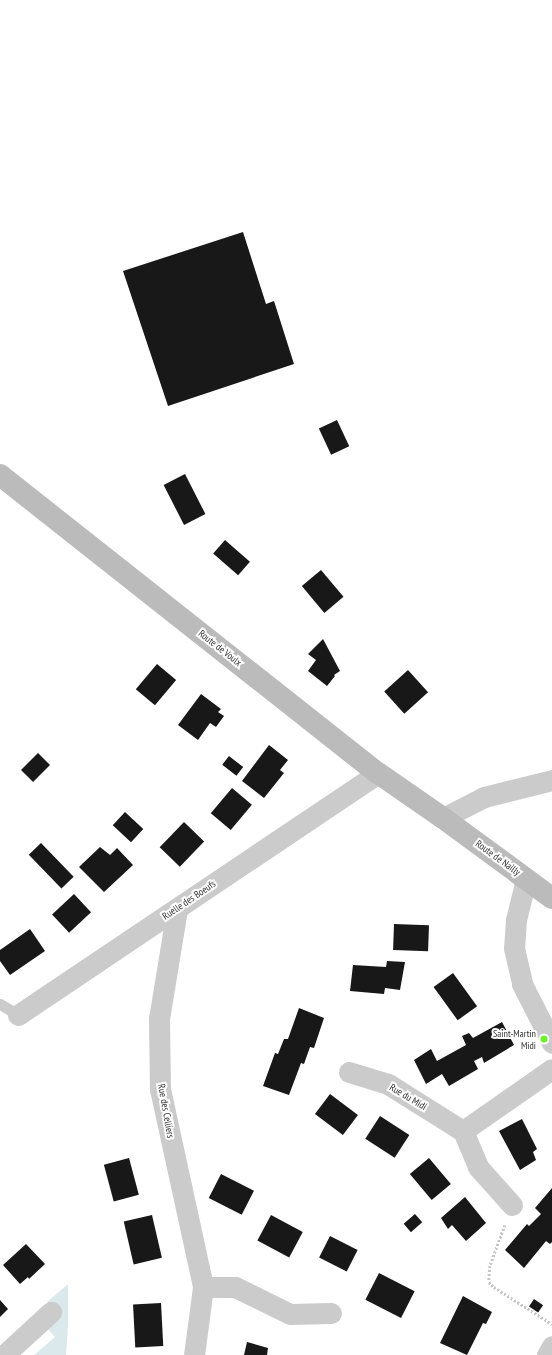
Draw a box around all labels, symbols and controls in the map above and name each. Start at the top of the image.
street label: Route de Voulx [196,627,244,669]
street label: Route de Nailly [473,838,523,878]
street label: Ruelle des Boeufs [160,878,218,922]
place label: Saint-Martin Midi [493,1027,536,1050]
marker: Saint-Martin Midi [539,1034,549,1044]
street label: Rue du Midi [387,1081,429,1113]
street label: Rue des Celliers [155,1083,177,1139]

